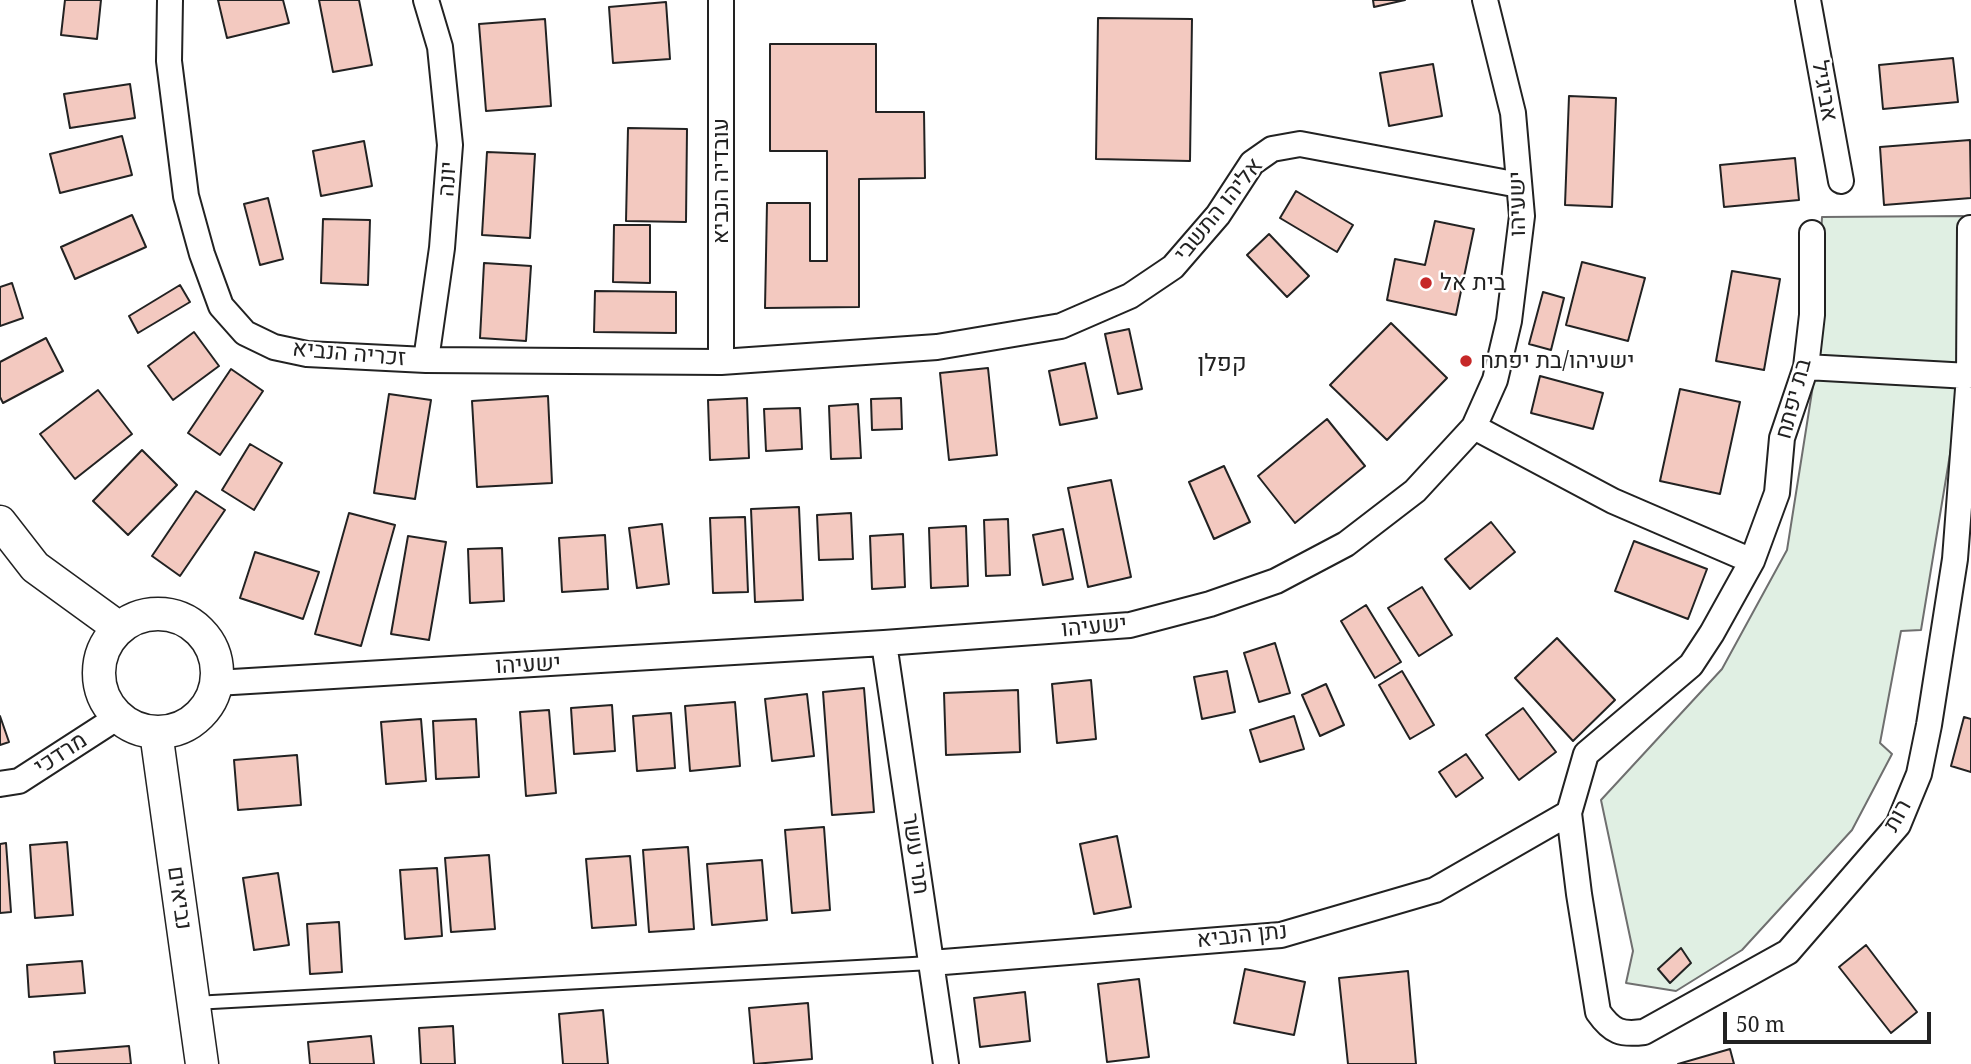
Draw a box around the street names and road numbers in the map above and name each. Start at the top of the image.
street label: אביגיל [1805,58,1843,124]
street label: עובדיה הנביא [707,118,735,244]
street label: אליהו התשבי [1169,153,1269,267]
street label: יונה [433,160,463,198]
street label: ישעיהו [1504,171,1532,237]
street label: זכריה הנביא [291,335,407,373]
street label: בת יפתח [1770,356,1818,442]
street label: ישעיהו [1060,610,1128,644]
street label: ישעיהו [494,649,562,681]
street label: מרדכי [30,727,92,781]
street label: רות [1878,795,1918,837]
street label: תרי עשר [896,812,934,896]
street label: נביאים [161,865,197,931]
street label: נתן הנביא [1195,918,1289,954]

